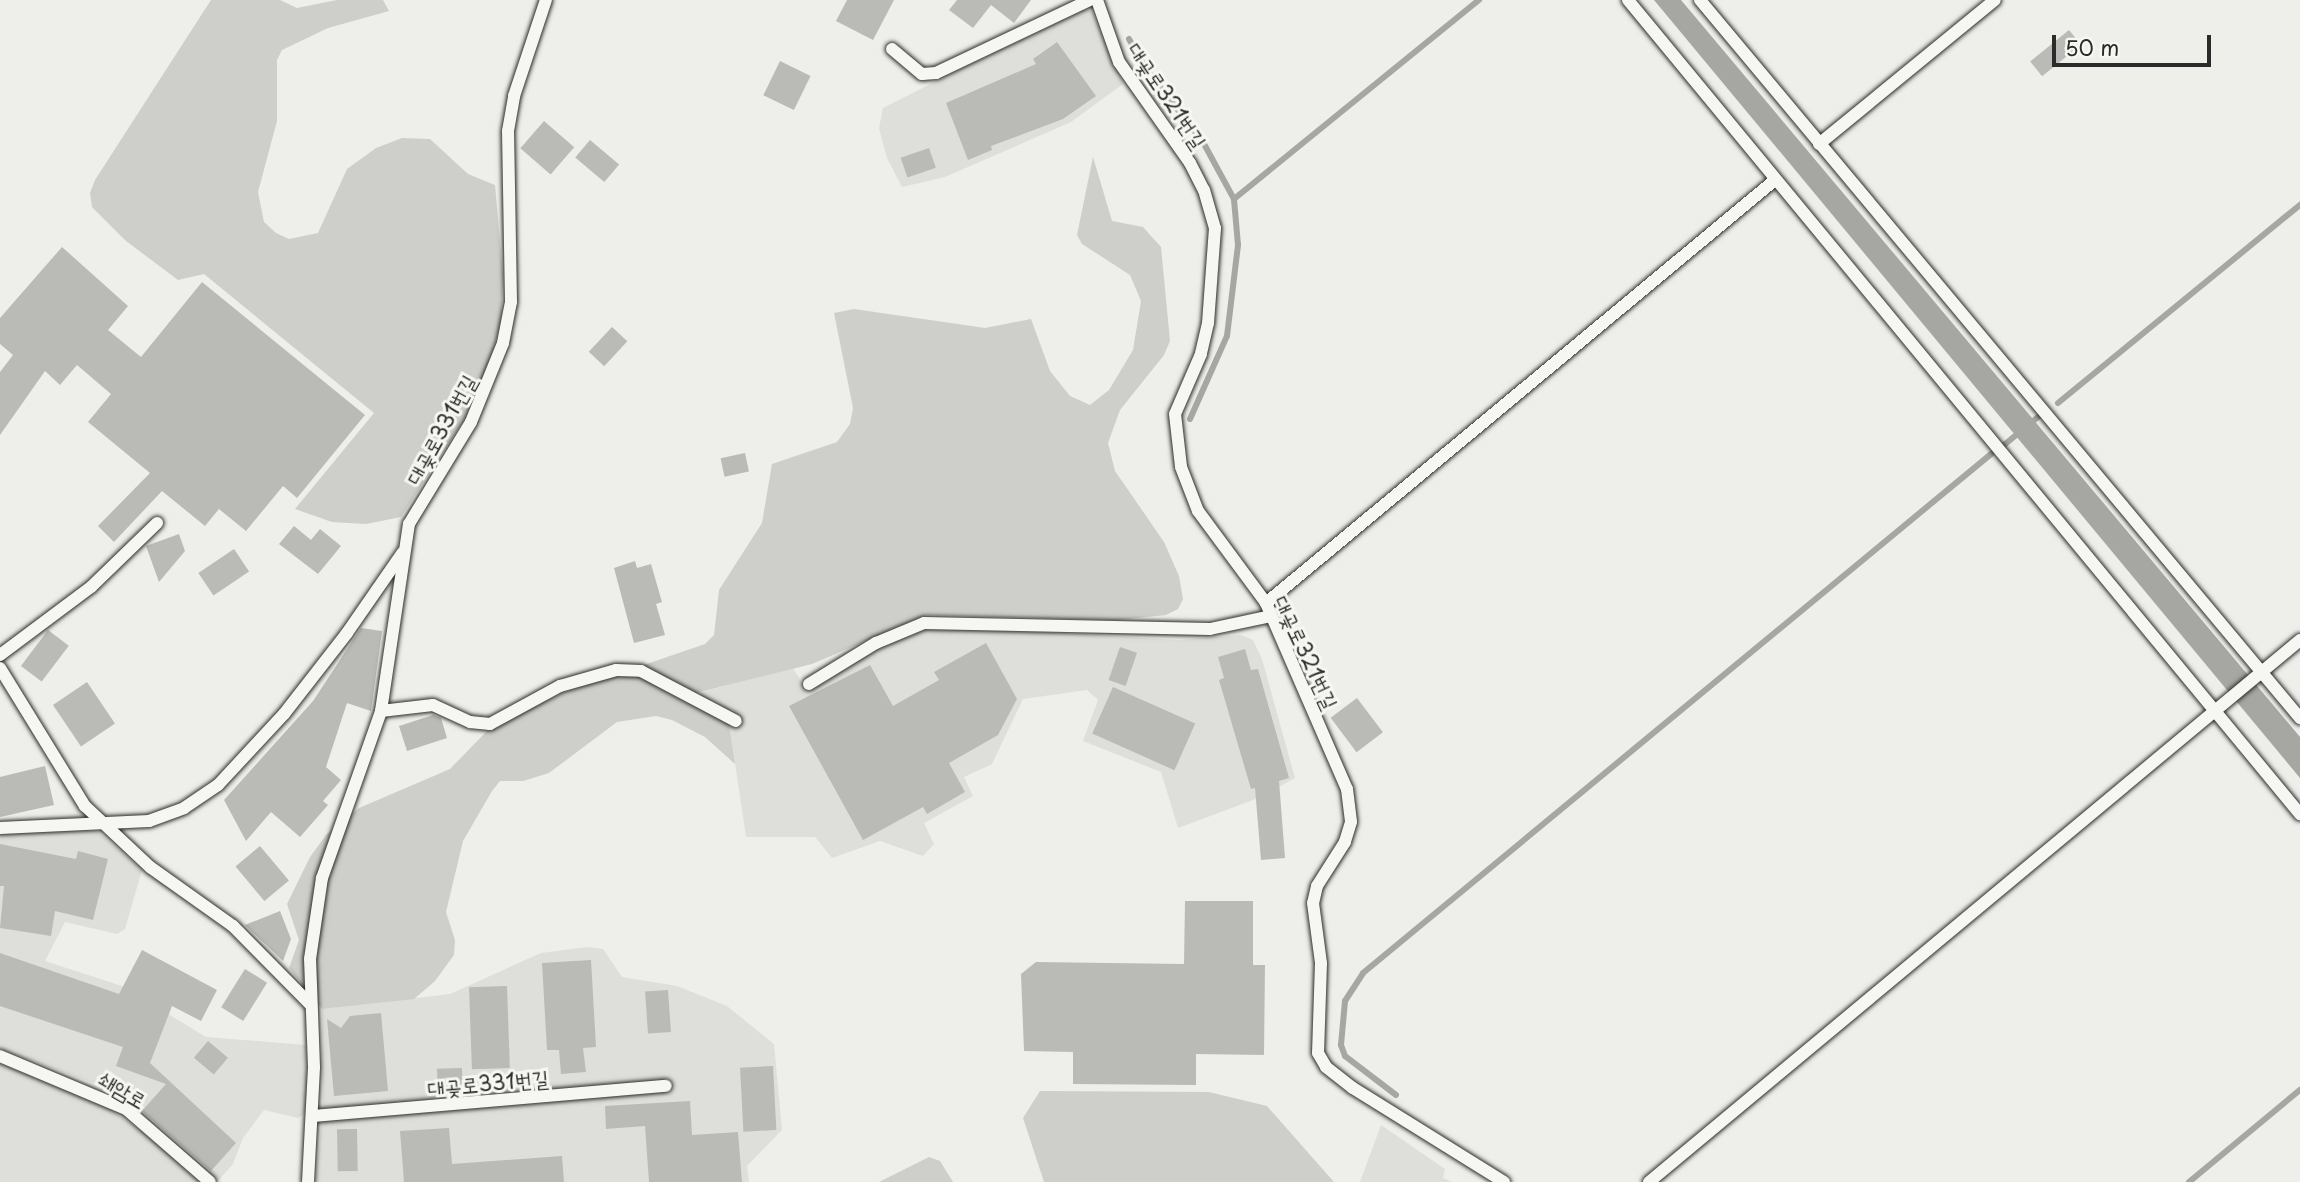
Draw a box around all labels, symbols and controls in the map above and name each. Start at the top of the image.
scale bar [2055,21,2214,65]
text: 50 m [2065,31,2119,63]
street label: 대곶로321번길 [1123,37,1213,153]
street label: 대곶로331번길 [400,370,480,488]
street label: 대곶로321번길 [1270,591,1344,713]
street label: 대곶로331번길 [426,1064,550,1100]
street label: 쇄암로 [95,1065,151,1113]

